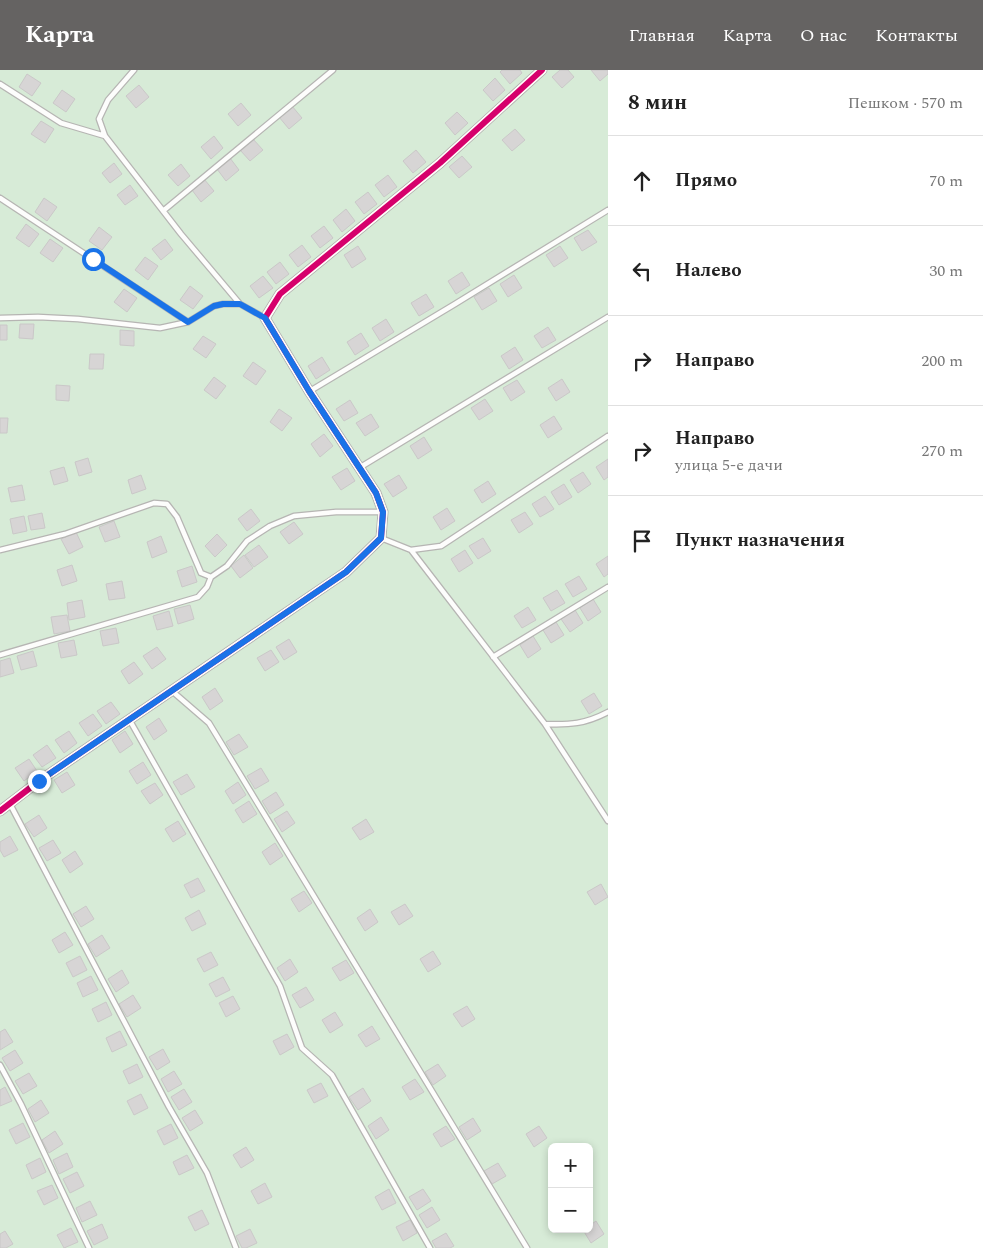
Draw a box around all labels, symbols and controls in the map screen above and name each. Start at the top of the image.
text: Карта [25,17,94,53]
text: Главная [629,22,695,49]
text: Карта [723,22,772,49]
text: О нас [800,22,847,49]
text: Контакты [875,22,958,49]
text: 8 мин [628,87,687,119]
text: Пешком · 570 m [848,91,963,115]
text: Прямо [675,166,737,195]
icon: ahead [628,167,656,195]
text: 70 m [929,169,963,193]
route start [82,248,105,271]
text: Налево [675,256,742,285]
icon: left [628,257,656,285]
text: 30 m [929,259,963,283]
text: Направо [675,346,754,375]
icon: right [628,347,656,375]
text: 200 m [921,349,963,373]
text: Направо [675,424,754,453]
icon: right [628,437,656,465]
text: 270 m [921,439,963,463]
text: улица 5-е дачи [675,453,783,477]
text: Пункт назначения [675,526,845,555]
icon: arrive [628,527,656,555]
route end [28,770,51,793]
map controls [548,1143,593,1233]
button: + [548,1143,593,1188]
button: − [548,1188,593,1233]

